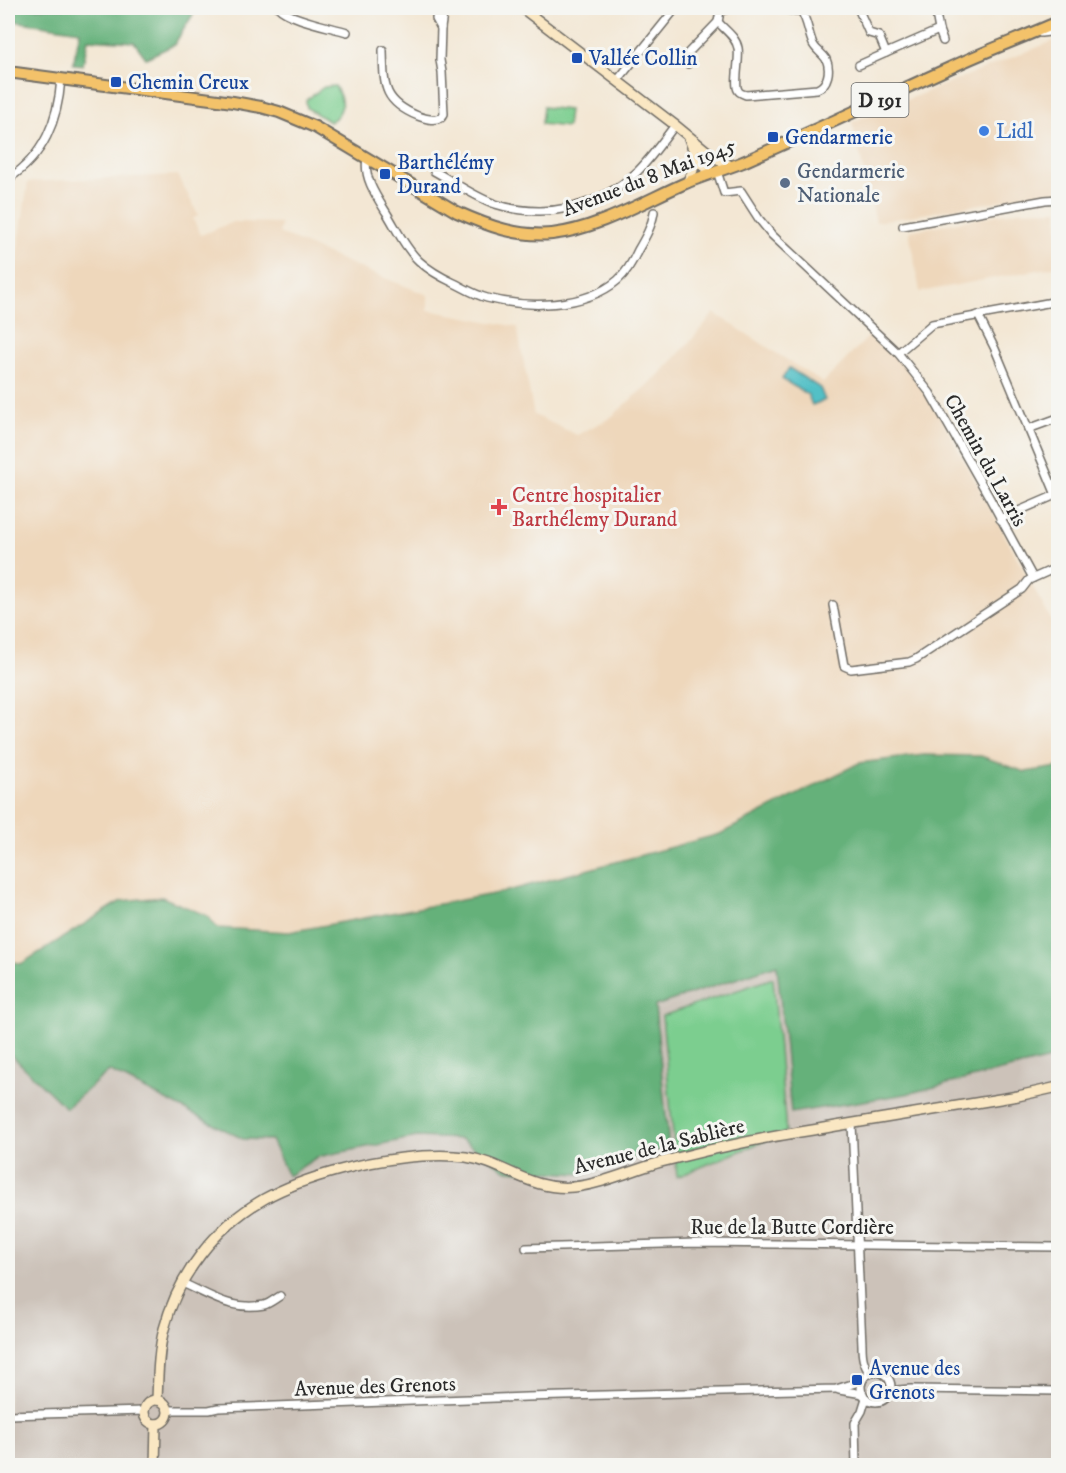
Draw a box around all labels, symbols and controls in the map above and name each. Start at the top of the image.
place label: Vallée Collin [588,46,697,72]
marker: Vallée Collin [570,51,584,65]
place label: Chemin Creux [128,70,249,96]
marker: Chemin Creux [109,75,123,89]
road number: D 191 [852,83,908,117]
place label: Lidl [996,119,1034,145]
marker: Lidl [977,124,991,138]
place label: Gendarmerie [785,125,893,151]
marker: Gendarmerie [766,130,780,144]
street label: Avenue du 8 Mai 1945 [559,133,740,223]
place label: Barthélémy Durand [397,150,495,200]
place label: Gendarmerie Nationale [797,159,905,209]
marker: Barthélémy Durand [378,167,392,181]
marker: Gendarmerie Nationale [778,176,792,190]
street label: Chemin du Larris [938,390,1032,531]
place label: Centre hospitalier Barthélemy Durand [512,483,678,533]
marker: Centre hospitalier Barthélemy Durand [490,498,508,516]
street label: Avenue de la Sablière [571,1113,748,1181]
street label: Rue de la Butte Cordière [690,1215,894,1241]
place label: Avenue des Grenots [869,1356,960,1406]
street label: Avenue des Grenots [294,1371,456,1403]
marker: Avenue des Grenots [850,1373,864,1387]

